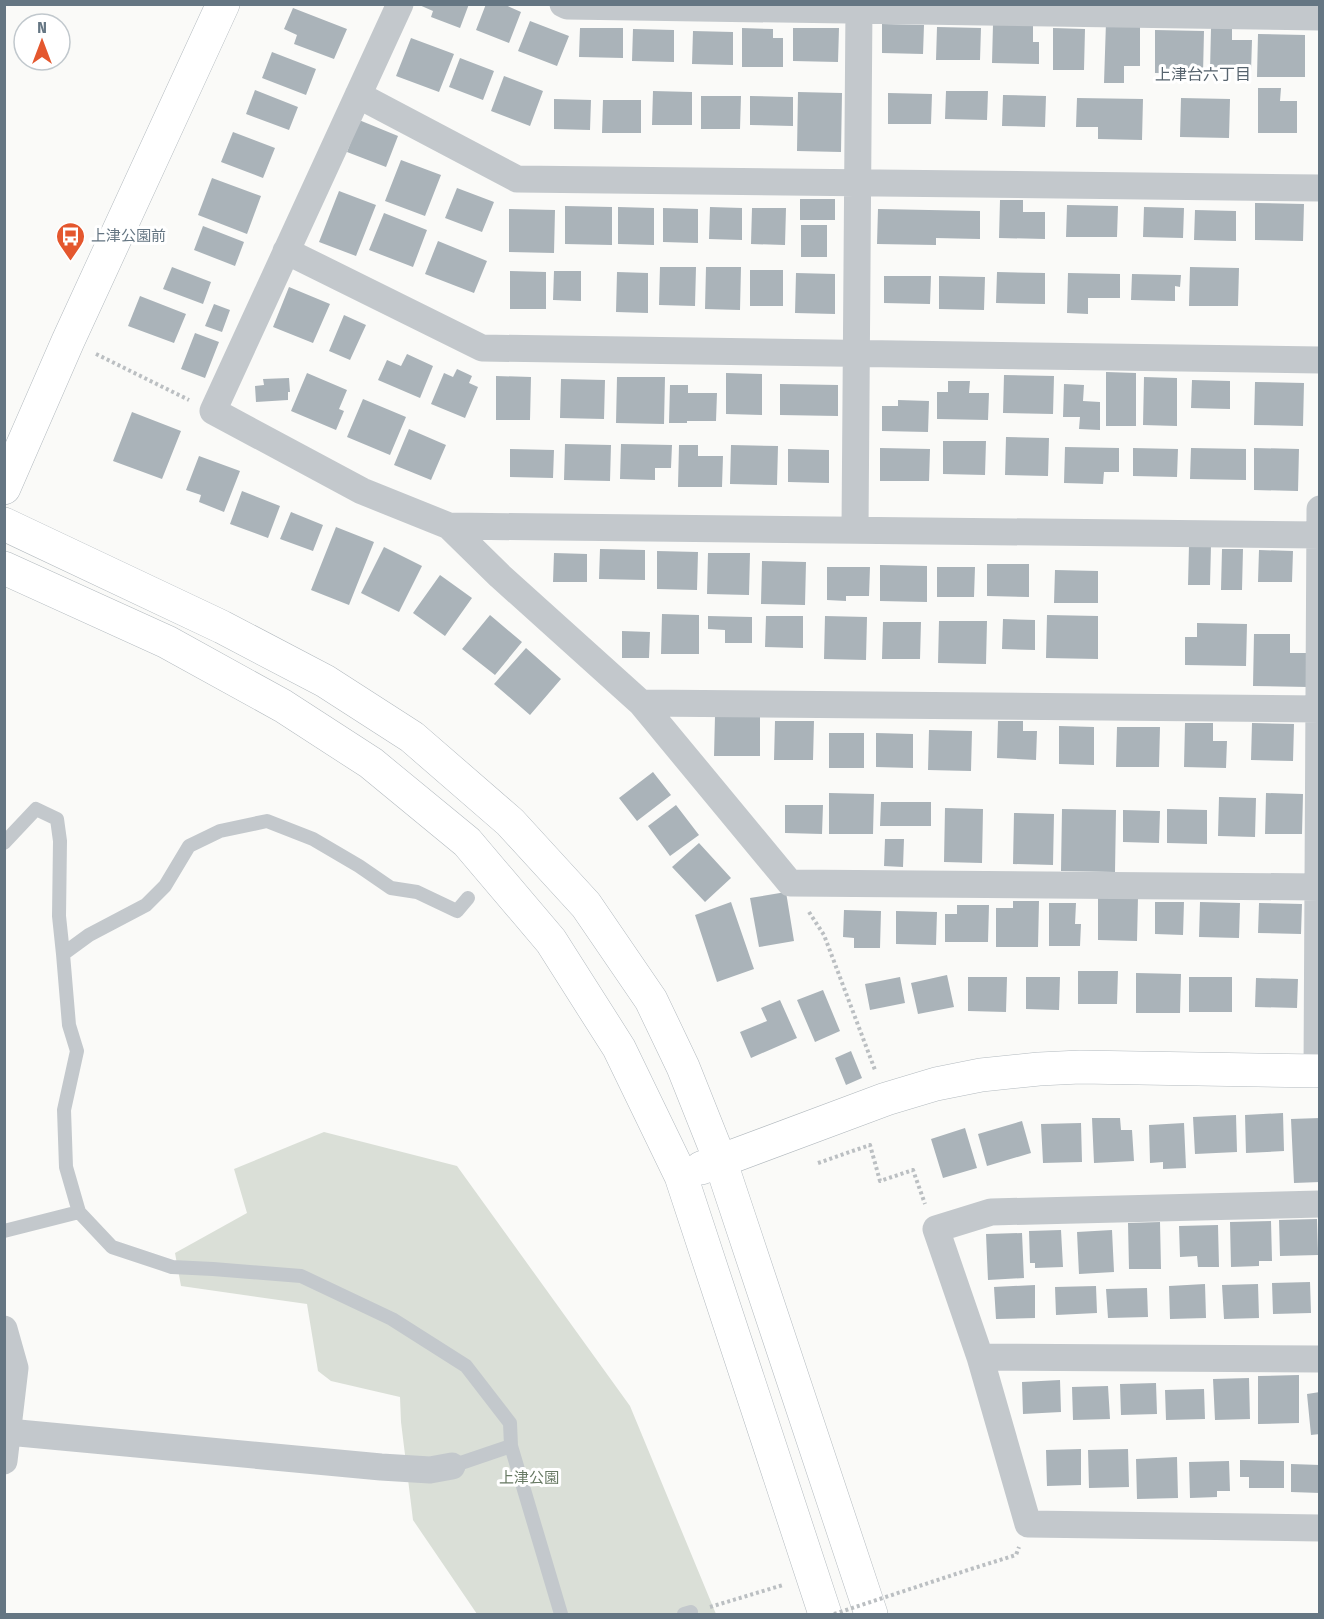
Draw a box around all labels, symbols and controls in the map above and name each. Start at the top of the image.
north arrow [12,12,72,72]
text: N [37,18,47,37]
district label: 上津台六丁目 [1155,65,1251,84]
bus stop icon: 上津公園前 [54,220,86,262]
place label: 上津公園前 [91,227,166,245]
park label: 上津公園 [499,1469,559,1487]

